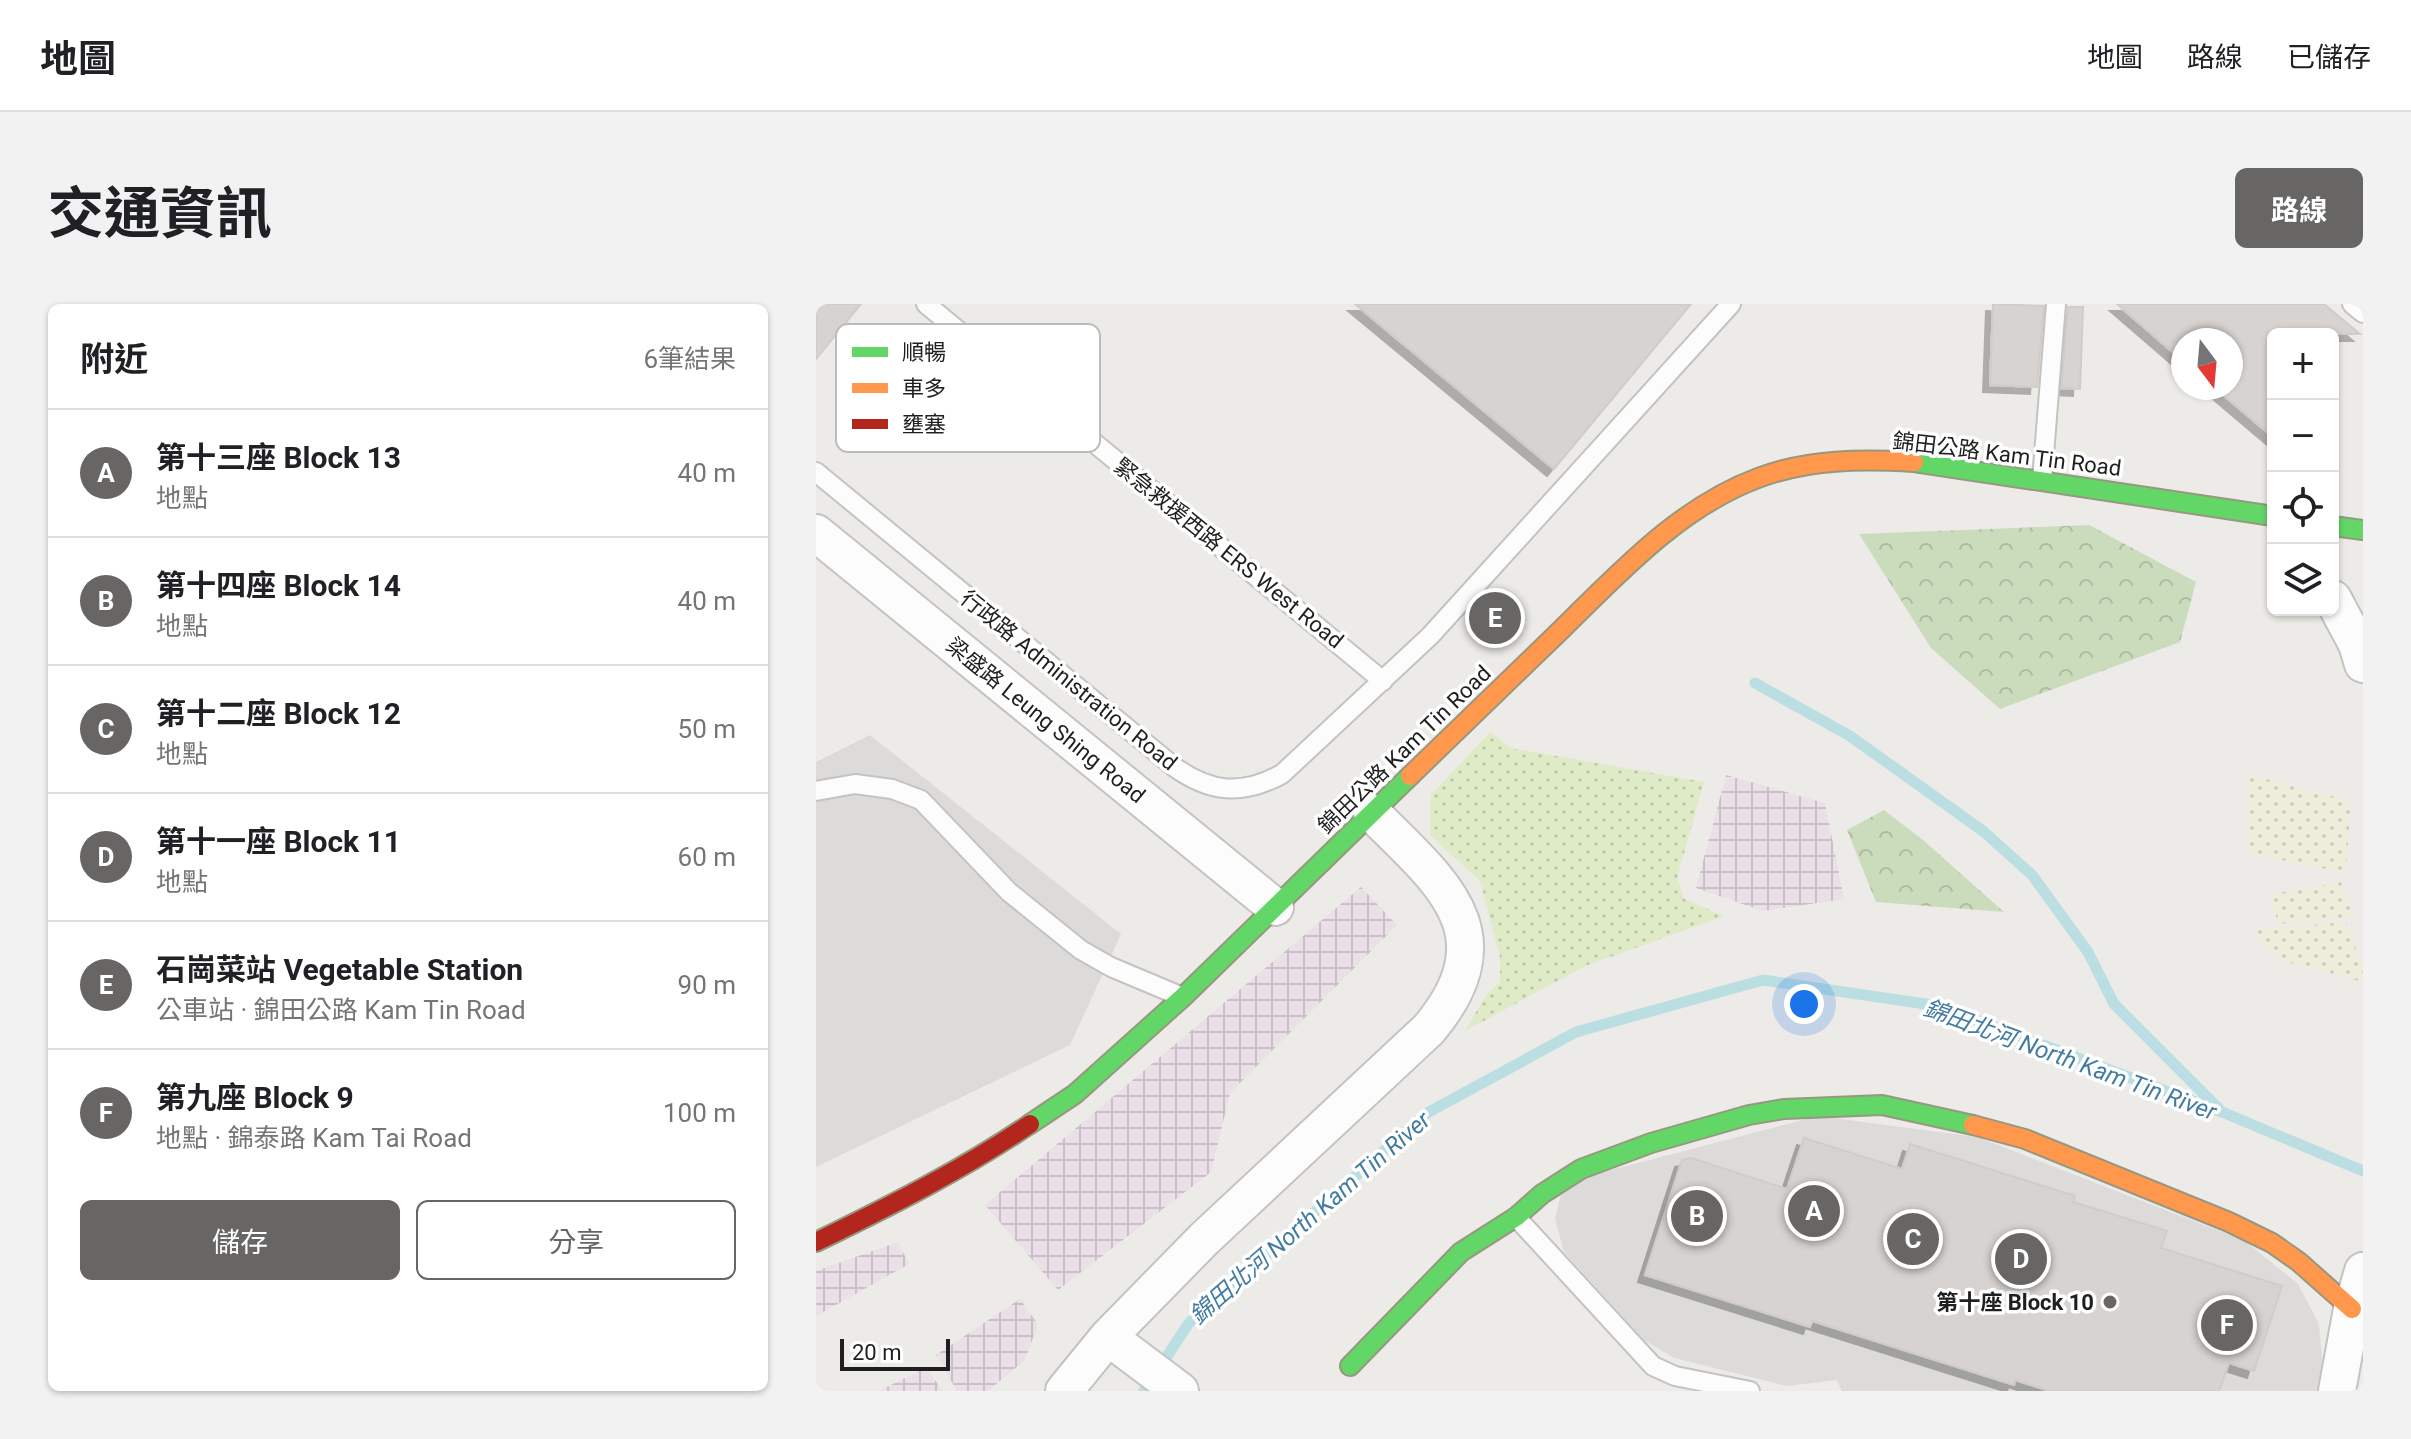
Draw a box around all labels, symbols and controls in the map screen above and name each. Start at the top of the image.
text: 地圖 [40,37,116,81]
text: 地圖 [2087,41,2143,74]
text: 路線 [2187,41,2243,74]
text: 已儲存 [2287,41,2371,74]
button: 路線 [2235,168,2363,248]
text: 交通資訊 [48,181,272,247]
legend [836,324,1100,452]
north arrow [2171,328,2243,400]
map controls [2267,328,2339,616]
button: + [2267,328,2339,400]
text: 附近 [80,339,148,379]
text: 順暢 [902,340,946,365]
text: 6筆結果 [643,344,736,374]
text: 車多 [902,376,946,401]
button: − [2267,400,2339,472]
text: 壅塞 [902,412,946,437]
street label: 錦田公路 Kam Tin Road [1891,428,2123,481]
text: 第十三座 Block 13 [156,440,401,475]
street label: 緊急救援西路 ERS West Road [1109,453,1348,654]
text: A [97,458,115,488]
text: 40 m [678,458,736,488]
button: locate [2267,472,2339,544]
text: 地點 [156,483,208,513]
button: layers [2267,544,2339,616]
text: 第十四座 Block 14 [156,568,401,603]
street label: 行政路 Administration Road [955,585,1182,775]
text: B [98,586,114,616]
text: 40 m [678,586,736,616]
pin: E [1469,588,1521,648]
text: 地點 [156,611,208,641]
street label: 梁盛路 Leung Shing Road [941,633,1150,808]
street label: 錦田公路 Kam Tin Road [1313,660,1496,838]
text: 第十二座 Block 12 [156,696,401,731]
text: C [97,714,115,744]
text: 50 m [678,714,736,744]
text: 地點 [156,739,208,769]
text: 第十一座 Block 11 [156,824,401,859]
text: D [98,842,114,872]
text: 60 m [678,842,736,872]
text: 地點 [156,867,208,897]
text: 石崗菜站 Vegetable Station [156,952,523,987]
text: E [99,970,113,1000]
text: 90 m [678,970,736,1000]
your location [1784,984,1824,1024]
water label: 錦田北河 North Kam Tin River [1920,994,2221,1126]
text: 公車站 · 錦田公路 Kam Tin Road [156,995,526,1025]
text: 第九座 Block 9 [156,1080,354,1115]
text: F [99,1098,113,1128]
text: 100 m [663,1098,736,1128]
water label: 錦田北河 North Kam Tin River [1184,1105,1437,1330]
text: 地點 · 錦泰路 Kam Tai Road [156,1123,472,1153]
pin: A [1788,1181,1840,1241]
pin: B [1671,1186,1723,1246]
button: 儲存 [80,1200,400,1280]
button: 分享 [416,1200,736,1280]
pin: C [1887,1209,1939,1269]
pin: D [1995,1229,2047,1289]
place label: 第十座 Block 10 [1936,1290,2094,1315]
marker: 第十座 Block 10 [2101,1293,2119,1311]
pin: F [2201,1295,2253,1355]
scale bar [840,1335,950,1371]
text: 20 m [852,1340,901,1365]

